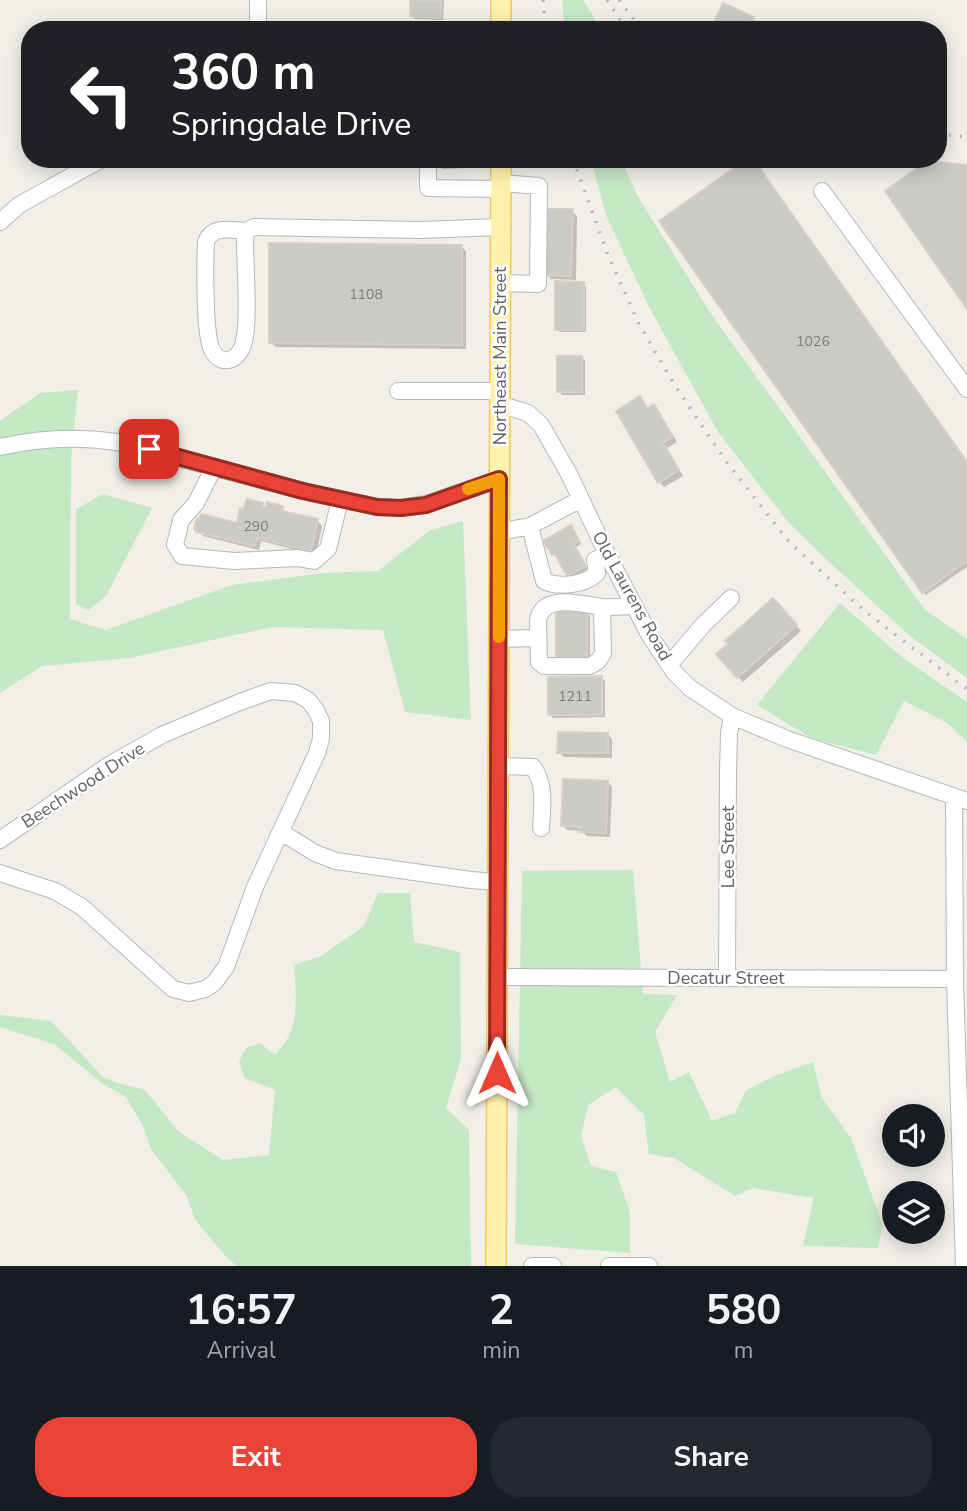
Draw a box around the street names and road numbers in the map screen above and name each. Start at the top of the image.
street label: Northeast Main Street [488,266,512,445]
street label: Old Laurens Road [586,527,678,665]
street label: Beechwood Drive [17,736,149,834]
street label: Lee Street [716,805,740,888]
street label: Decatur Street [667,966,785,990]

